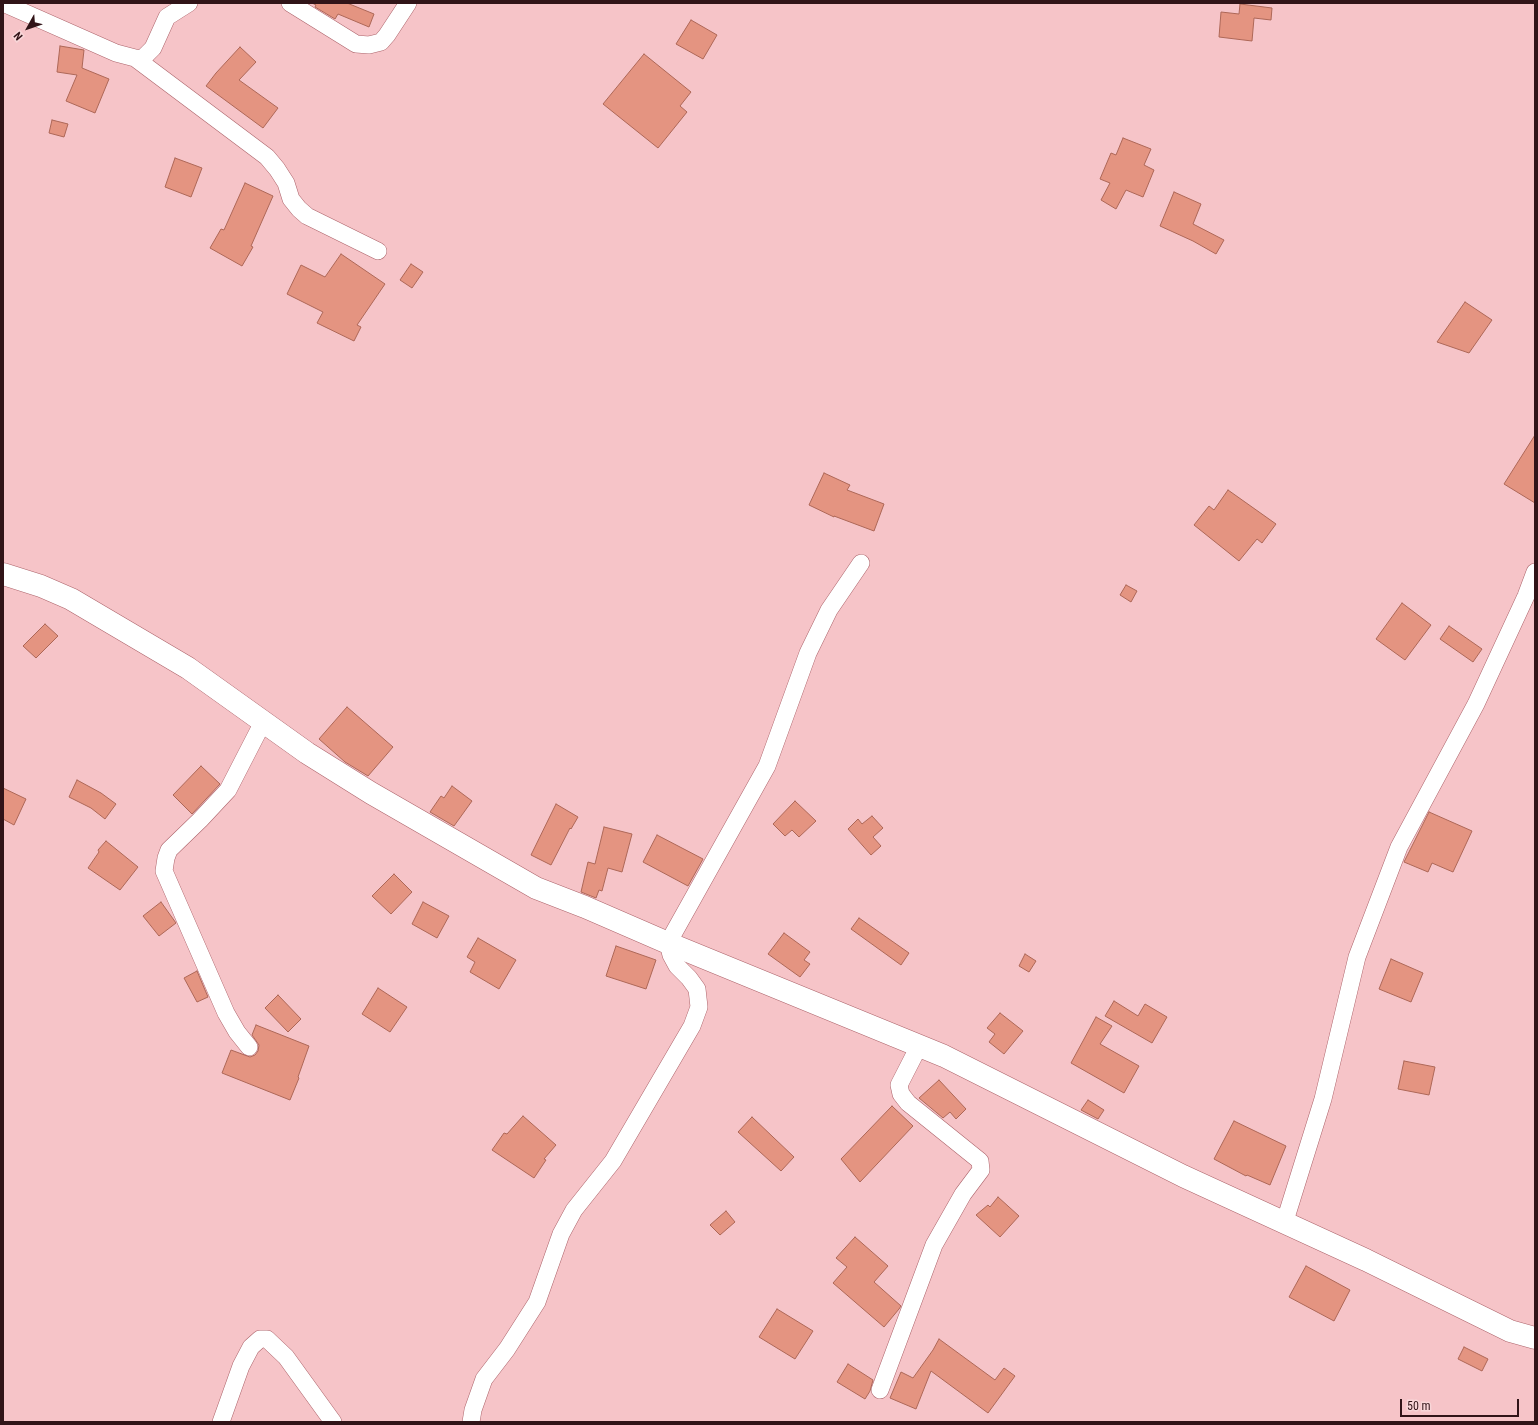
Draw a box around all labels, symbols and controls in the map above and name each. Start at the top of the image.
north arrow [8,8,48,48]
text: N [11,29,26,43]
scale bar [1402,1391,1521,1417]
text: 50 m [1407,1399,1431,1413]

